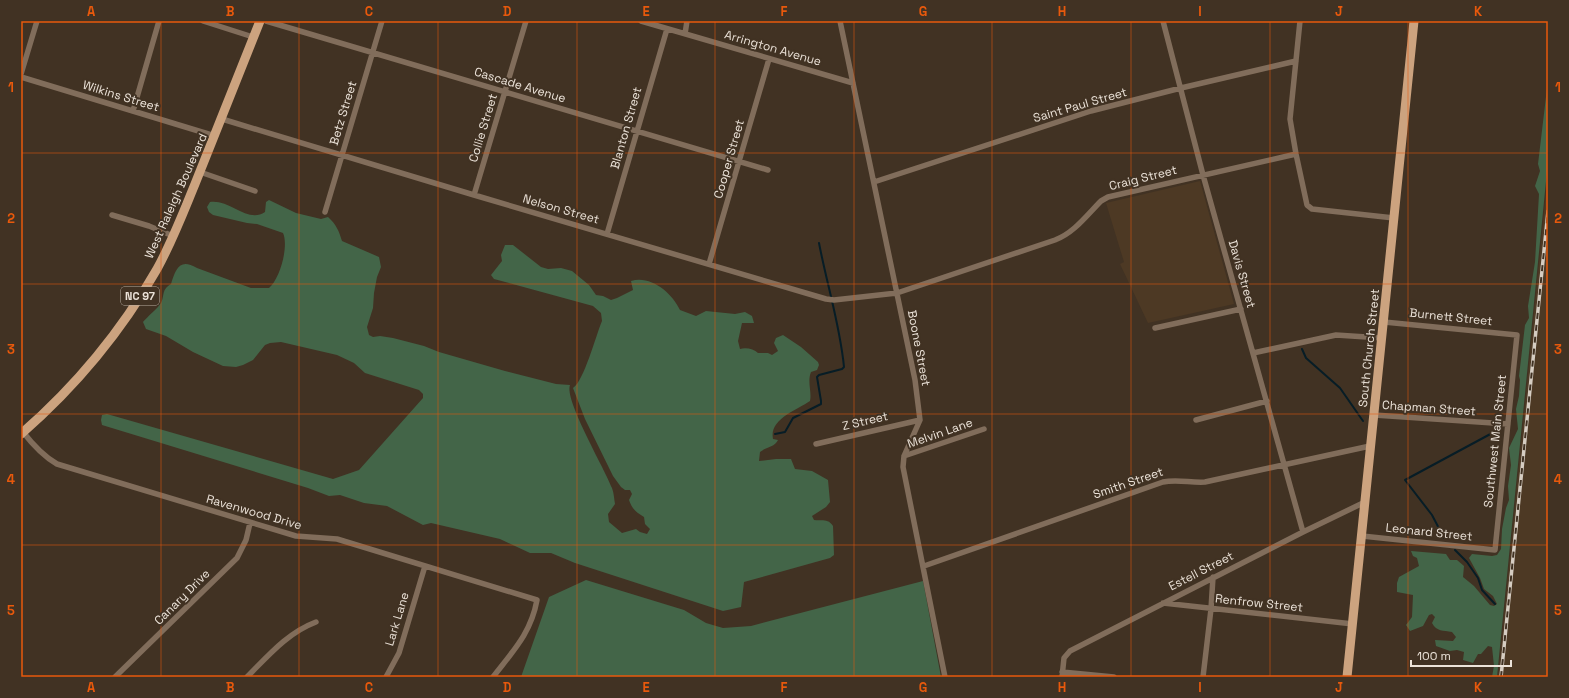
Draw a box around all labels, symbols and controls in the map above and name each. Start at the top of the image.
text: A [87,3,96,20]
text: B [226,3,235,20]
text: C [365,3,373,20]
text: D [503,3,512,20]
text: E [642,3,650,20]
text: F [781,3,788,20]
text: G [919,3,927,20]
text: H [1058,3,1066,20]
text: I [1198,3,1202,20]
text: J [1335,3,1343,20]
text: K [1474,3,1483,20]
street label: Arrington Avenue [723,27,823,69]
street label: Cascade Avenue [472,63,568,107]
street label: Wilkins Street [81,77,161,115]
text: 1 [8,79,14,96]
street label: Betz Street [326,79,360,147]
text: 1 [1555,79,1561,96]
street label: Saint Paul Street [1031,84,1129,126]
street label: Blanton Street [607,85,645,171]
street label: Collie Street [465,92,501,164]
street label: Cooper Street [710,118,748,200]
street label: West Raleigh Boulevard [141,131,211,261]
street label: Craig Street [1107,162,1179,194]
street label: Nelson Street [521,190,601,228]
text: 2 [7,210,15,227]
text: 2 [1554,210,1562,227]
street label: Davis Street [1225,238,1259,310]
road number: NC 97 [121,287,159,305]
street label: South Church Street [1355,288,1383,408]
street label: Burnett Street [1409,305,1493,329]
street label: Boone Street [904,309,934,387]
text: 3 [7,341,15,358]
text: 3 [1554,341,1562,358]
street label: Southwest Main Street [1480,374,1510,508]
street label: Chapman Street [1382,397,1476,419]
street label: Z Street [840,408,890,434]
street label: Melvin Lane [905,414,975,452]
street label: Smith Street [1091,464,1165,502]
text: 4 [7,471,15,488]
text: 4 [1554,471,1562,488]
street label: Ravenwood Drive [204,491,304,533]
street label: Leonard Street [1385,519,1473,545]
street label: Estell Street [1166,548,1236,594]
street label: Canary Drive [151,566,213,628]
street label: Lark Lane [381,590,413,648]
street label: Renfrow Street [1214,590,1304,616]
text: 5 [7,602,15,619]
text: 5 [1554,602,1562,619]
scale bar [1411,642,1511,668]
text: 100 m [1417,648,1451,664]
text: A [87,679,96,696]
text: B [226,679,235,696]
text: C [365,679,373,696]
text: D [503,679,512,696]
text: E [642,679,650,696]
text: F [781,679,788,696]
text: G [919,679,927,696]
text: H [1058,679,1066,696]
text: I [1198,679,1202,696]
text: J [1335,679,1343,696]
text: K [1474,679,1483,696]

